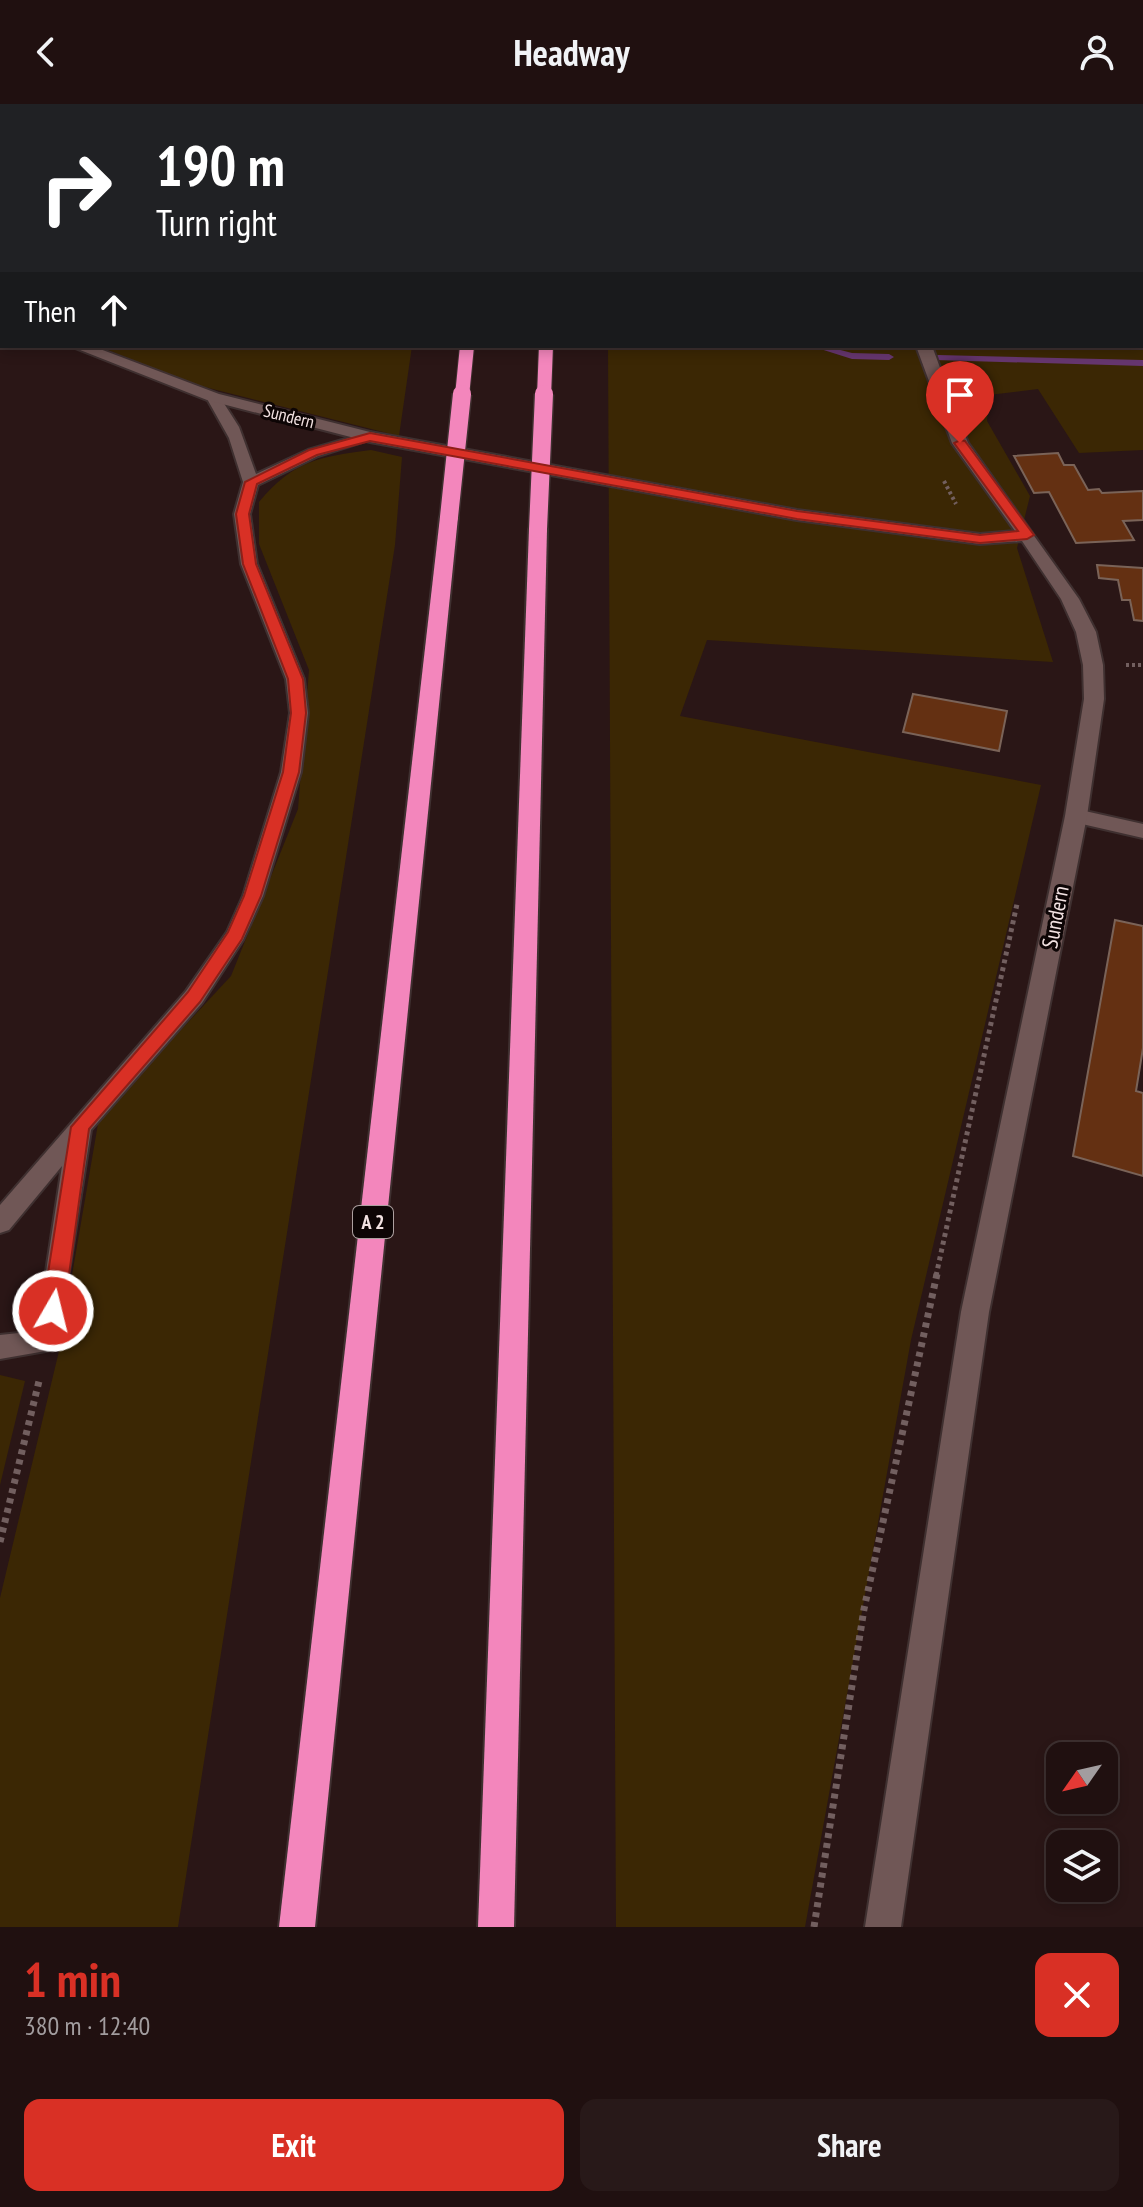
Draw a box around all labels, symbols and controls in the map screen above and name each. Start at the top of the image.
text: Headway [513,29,630,76]
icon: back [24,30,68,74]
icon: person [1075,30,1119,74]
text: 190 m [156,129,285,201]
icon: right [24,136,128,240]
text: Turn right [156,199,277,246]
icon: ahead [92,288,136,332]
text: Then [24,291,76,330]
pin [926,361,994,443]
icon: arrive [938,373,982,417]
street label: Sundern [261,399,317,433]
street label: Sundern [1035,883,1075,951]
road number: A 2 [353,1206,393,1238]
position arrow [11,1269,95,1353]
north arrow [1046,1742,1118,1814]
map controls [1046,1742,1118,1902]
button: layers [1046,1830,1118,1902]
text: 1 min [24,1948,121,2010]
button: close [1035,1953,1119,2037]
text: 380 m · 12:40 [24,2009,150,2042]
button: Exit [24,2099,564,2191]
button: Share [580,2099,1119,2191]

